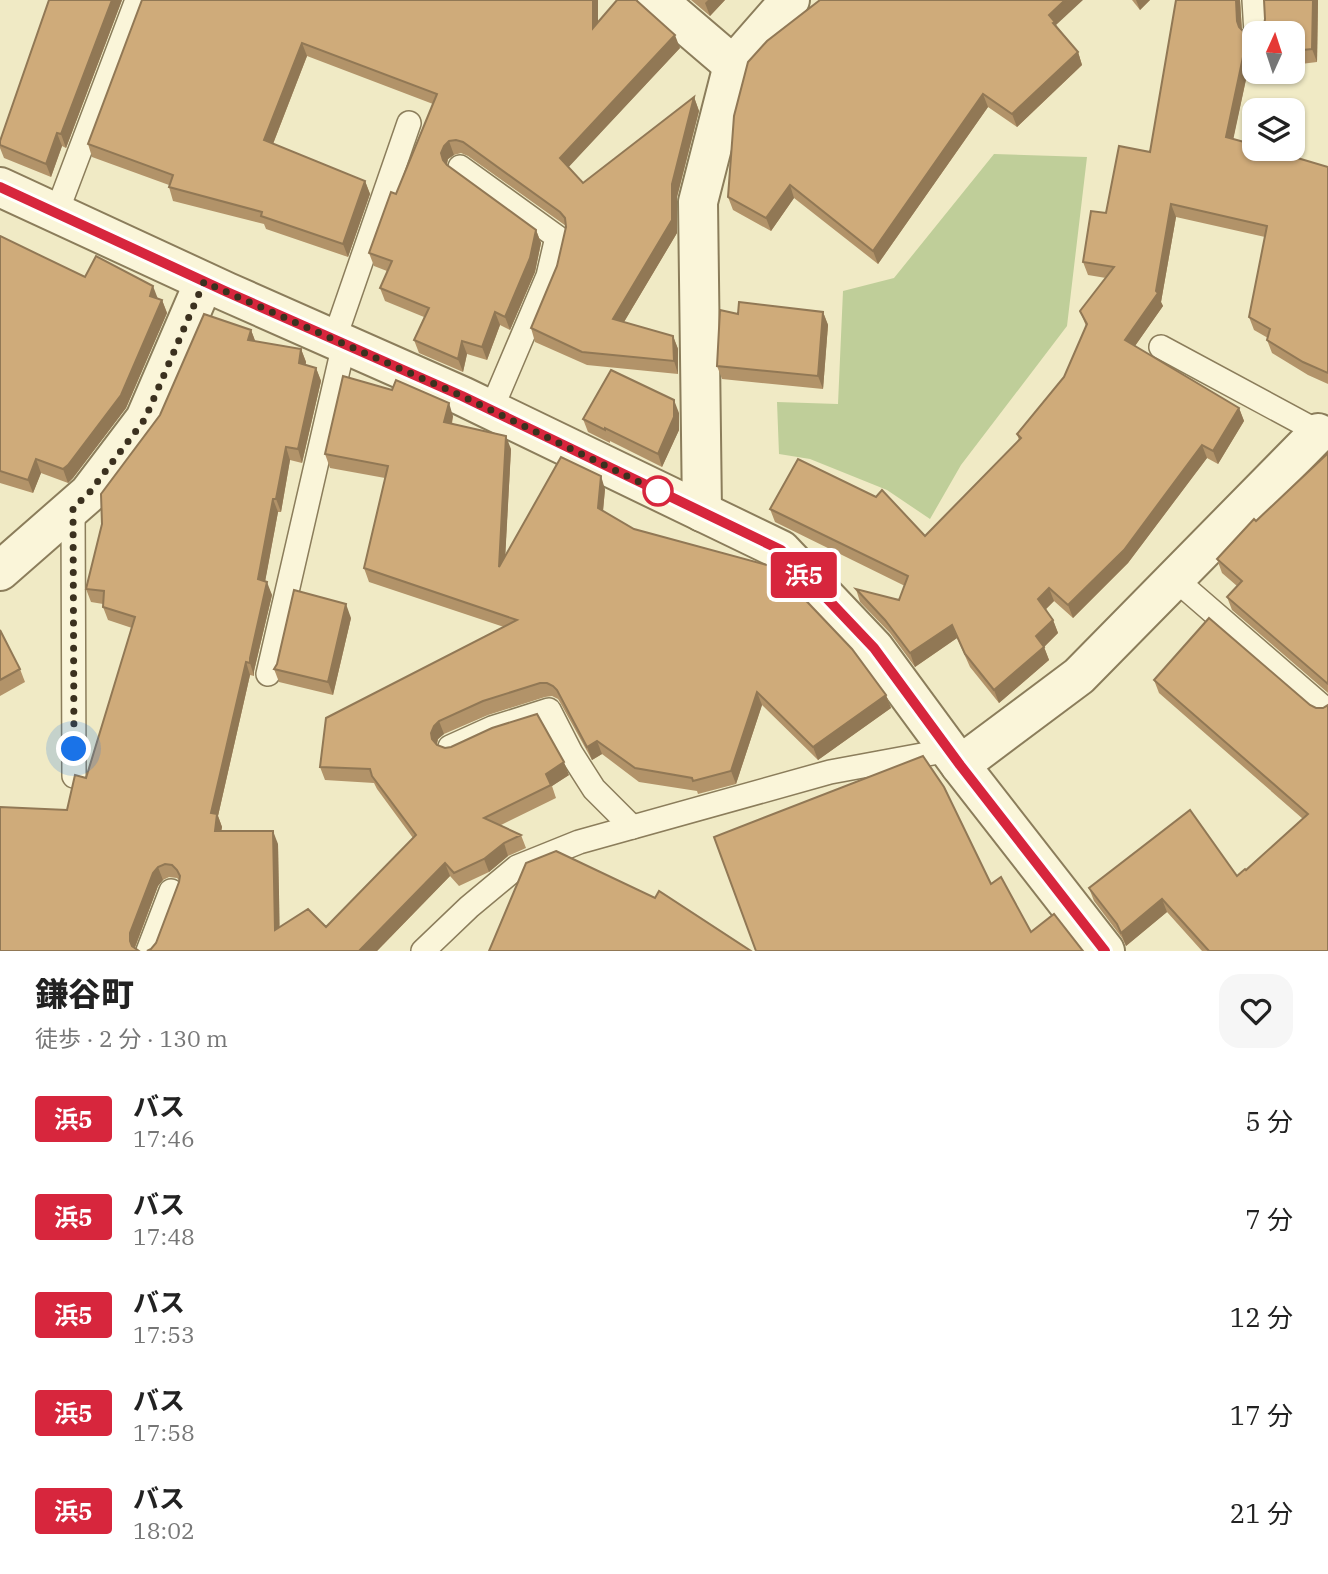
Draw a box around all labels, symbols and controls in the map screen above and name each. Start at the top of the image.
north arrow [1242,21,1306,84]
map controls [1242,21,1305,161]
button: layers [1242,98,1305,161]
unlabelled marker [643,476,673,506]
line badge: 浜5 [772,552,836,598]
text: 浜5 [785,559,823,591]
your location [56,731,91,766]
text: 鎌谷町 [35,972,134,1015]
button: heart [1219,974,1293,1048]
text: 徒歩 · 2 分 · 130 m [35,1023,228,1053]
text: バス [133,1089,185,1123]
text: 浜5 [54,1103,93,1135]
text: 5 分 [1245,1104,1293,1138]
text: 17:46 [133,1123,195,1153]
text: バス [133,1187,185,1221]
text: 浜5 [54,1201,93,1233]
text: 7 分 [1245,1202,1293,1236]
text: 17:48 [133,1221,195,1251]
text: バス [133,1285,185,1319]
text: 浜5 [54,1299,93,1331]
text: 12 分 [1230,1300,1293,1334]
text: 17:53 [133,1319,195,1349]
text: バス [133,1383,185,1417]
text: 浜5 [54,1397,93,1429]
text: 17 分 [1230,1398,1293,1432]
text: 17:58 [133,1417,195,1447]
text: バス [133,1481,185,1515]
text: 浜5 [54,1495,93,1527]
text: 21 分 [1230,1496,1293,1530]
text: 18:02 [133,1515,195,1545]

